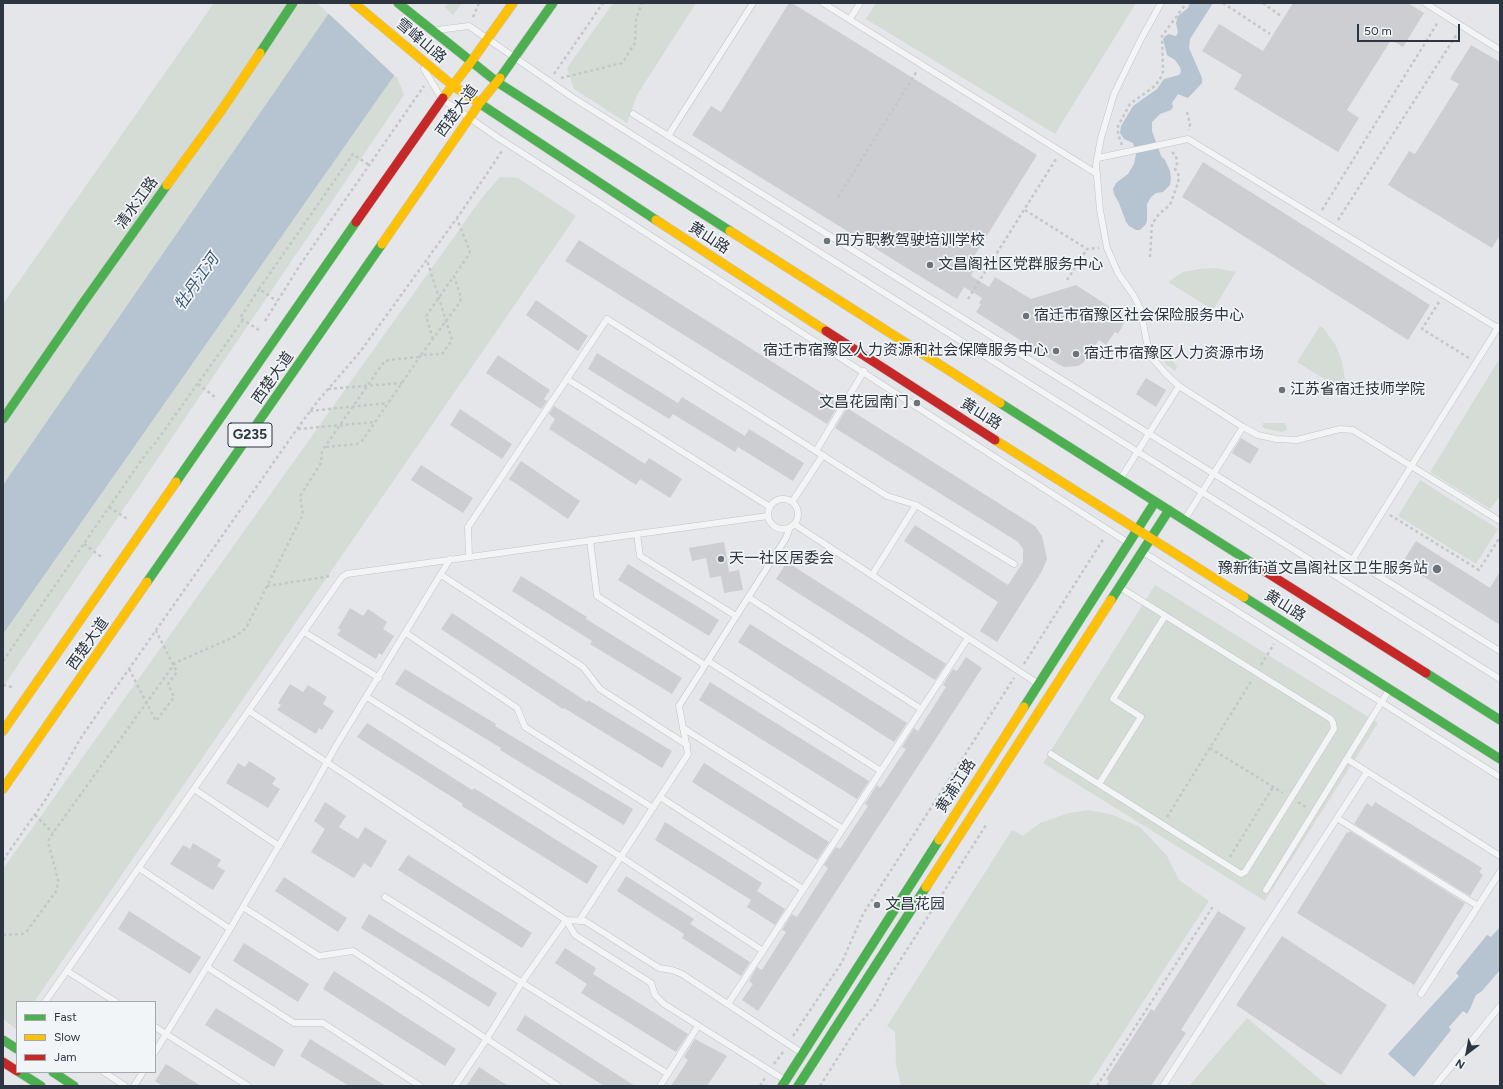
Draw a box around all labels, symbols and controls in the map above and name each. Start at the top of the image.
street label: 雪峰山路 [392,15,450,67]
scale bar [1359,16,1462,42]
text: 50 m [1364,24,1392,38]
street label: 西楚大道 [432,81,482,141]
street label: 清水江路 [112,173,162,233]
street label: 黄山路 [685,218,733,258]
place label: 四方职教驾驶培训学校 [835,232,985,250]
marker: 四方职教驾驶培训学校 [822,236,832,246]
water label: 牡丹江河 [171,250,223,314]
place label: 文昌阁社区党群服务中心 [938,256,1103,274]
marker: 文昌阁社区党群服务中心 [925,260,935,270]
place label: 宿迁市宿豫区社会保险服务中心 [1034,307,1244,325]
marker: 宿迁市宿豫区社会保险服务中心 [1021,311,1031,321]
place label: 宿迁市宿豫区人力资源和社会保障服务中心 [763,342,1048,360]
place label: 宿迁市宿豫区人力资源市场 [1084,345,1264,363]
marker: 宿迁市宿豫区人力资源和社会保障服务中心 [1051,346,1061,356]
street label: 西楚大道 [248,348,298,408]
marker: 宿迁市宿豫区人力资源市场 [1071,349,1081,359]
place label: 江苏省宿迁技师学院 [1290,381,1425,399]
marker: 江苏省宿迁技师学院 [1277,385,1287,395]
place label: 文昌花园南门 [819,394,909,412]
street label: 黄山路 [957,394,1005,434]
marker: 文昌花园南门 [912,398,922,408]
road number: G235 [228,423,272,447]
place label: 天一社区居委会 [729,550,834,568]
marker: 天一社区居委会 [716,554,726,564]
place label: 豫新街道文昌阁社区卫生服务站 [1218,560,1428,578]
marker: 豫新街道文昌阁社区卫生服务站 [1431,563,1443,575]
street label: 黄山路 [1261,586,1309,626]
street label: 西楚大道 [63,614,113,674]
street label: 黄浦江路 [932,756,980,816]
place label: 文昌花园 [885,896,945,914]
marker: 文昌花园 [872,900,882,910]
legend [16,1001,156,1073]
text: Fast [54,1010,77,1024]
text: Slow [54,1030,80,1044]
north arrow [1447,1033,1487,1073]
text: Jam [54,1050,77,1064]
text: N [1453,1056,1467,1071]

